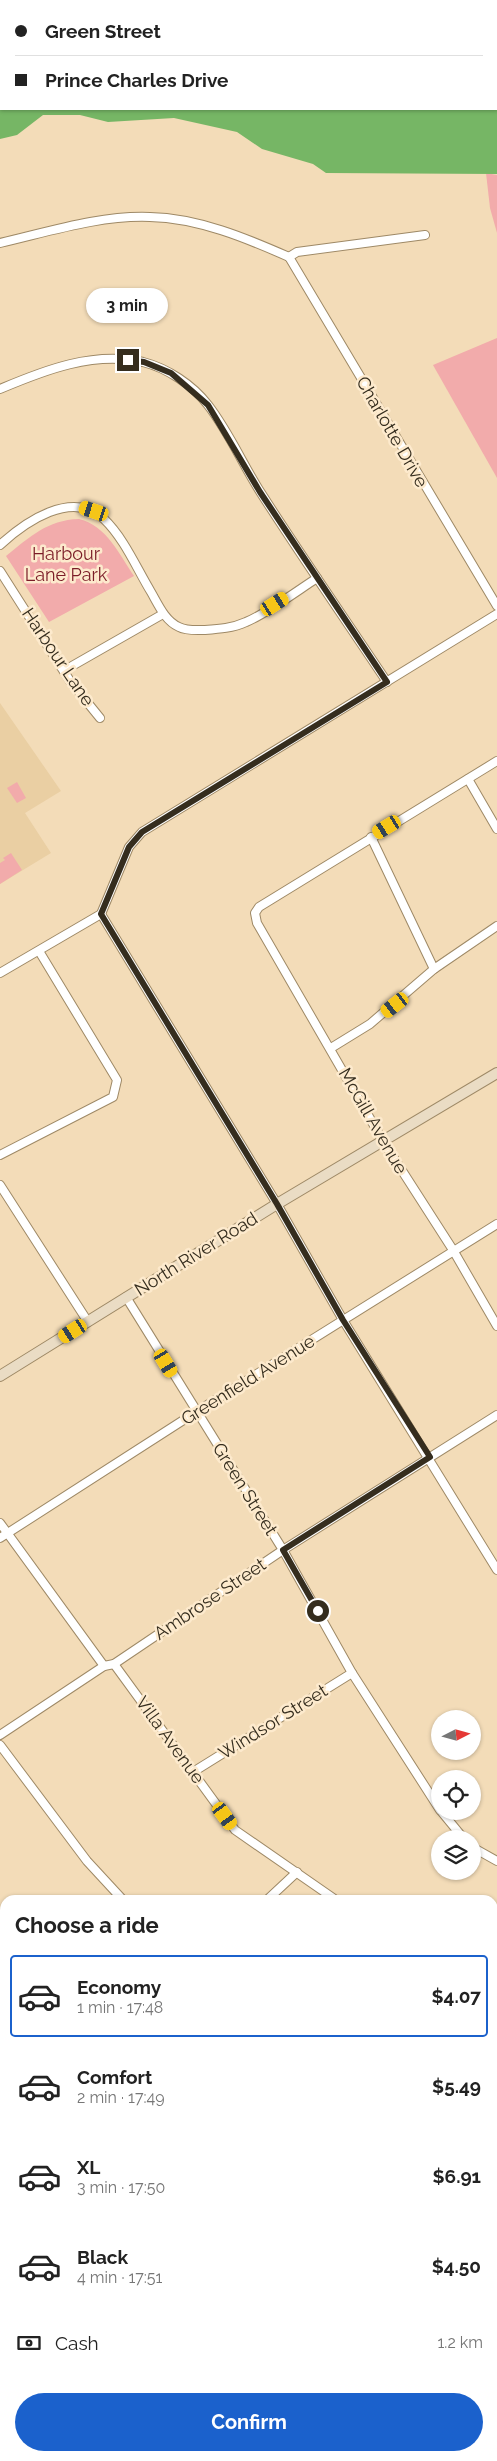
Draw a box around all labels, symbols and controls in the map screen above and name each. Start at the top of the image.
text: Green Street [45,20,161,42]
text: Prince Charles Drive [45,69,228,91]
callout: 3 min [87,288,169,322]
text: 3 min [106,296,148,315]
route end [117,349,139,371]
street label: Charlotte Drive [352,373,433,491]
car [77,499,110,523]
park label: Harbour Lane Park [25,543,108,585]
car [258,590,291,618]
street label: Harbour Lane [18,604,99,710]
car [370,813,403,841]
car [378,990,411,1020]
street label: McGill Avenue [335,1064,412,1178]
street label: North River Road [130,1207,261,1300]
car [56,1317,89,1345]
street label: Greenfield Avenue [177,1330,319,1429]
car [151,1346,180,1380]
street label: Green Street [209,1439,282,1539]
street label: Ambrose Street [150,1553,270,1644]
route start [307,1600,329,1622]
street label: Windsor Street [214,1680,331,1763]
street label: Villa Avenue [132,1692,209,1788]
north arrow [431,1710,481,1760]
map controls [431,1710,481,1880]
button: locate [431,1770,481,1820]
car [210,1799,239,1833]
button: layers [431,1830,481,1880]
text: Choose a ride [15,1912,159,1938]
icon: car [17,1974,62,2019]
text: Economy [77,1976,161,1998]
text: $4.07 [432,1985,481,2007]
text: 1 min · 17:48 [77,1998,163,2017]
icon: car [17,2064,62,2109]
text: Comfort [77,2066,152,2088]
text: $5.49 [432,2075,481,2097]
text: 2 min · 17:49 [77,2088,165,2107]
icon: car [17,2154,62,2199]
text: XL [77,2156,100,2178]
text: $6.91 [433,2165,481,2187]
text: 3 min · 17:50 [77,2178,165,2197]
icon: car [17,2244,62,2289]
text: Black [77,2246,128,2268]
text: $4.50 [432,2255,481,2277]
text: 4 min · 17:51 [77,2268,162,2287]
icon: cash [15,2329,43,2357]
text: Cash [55,2332,99,2354]
text: 1.2 km [438,2333,483,2352]
button: Confirm [15,2393,483,2451]

